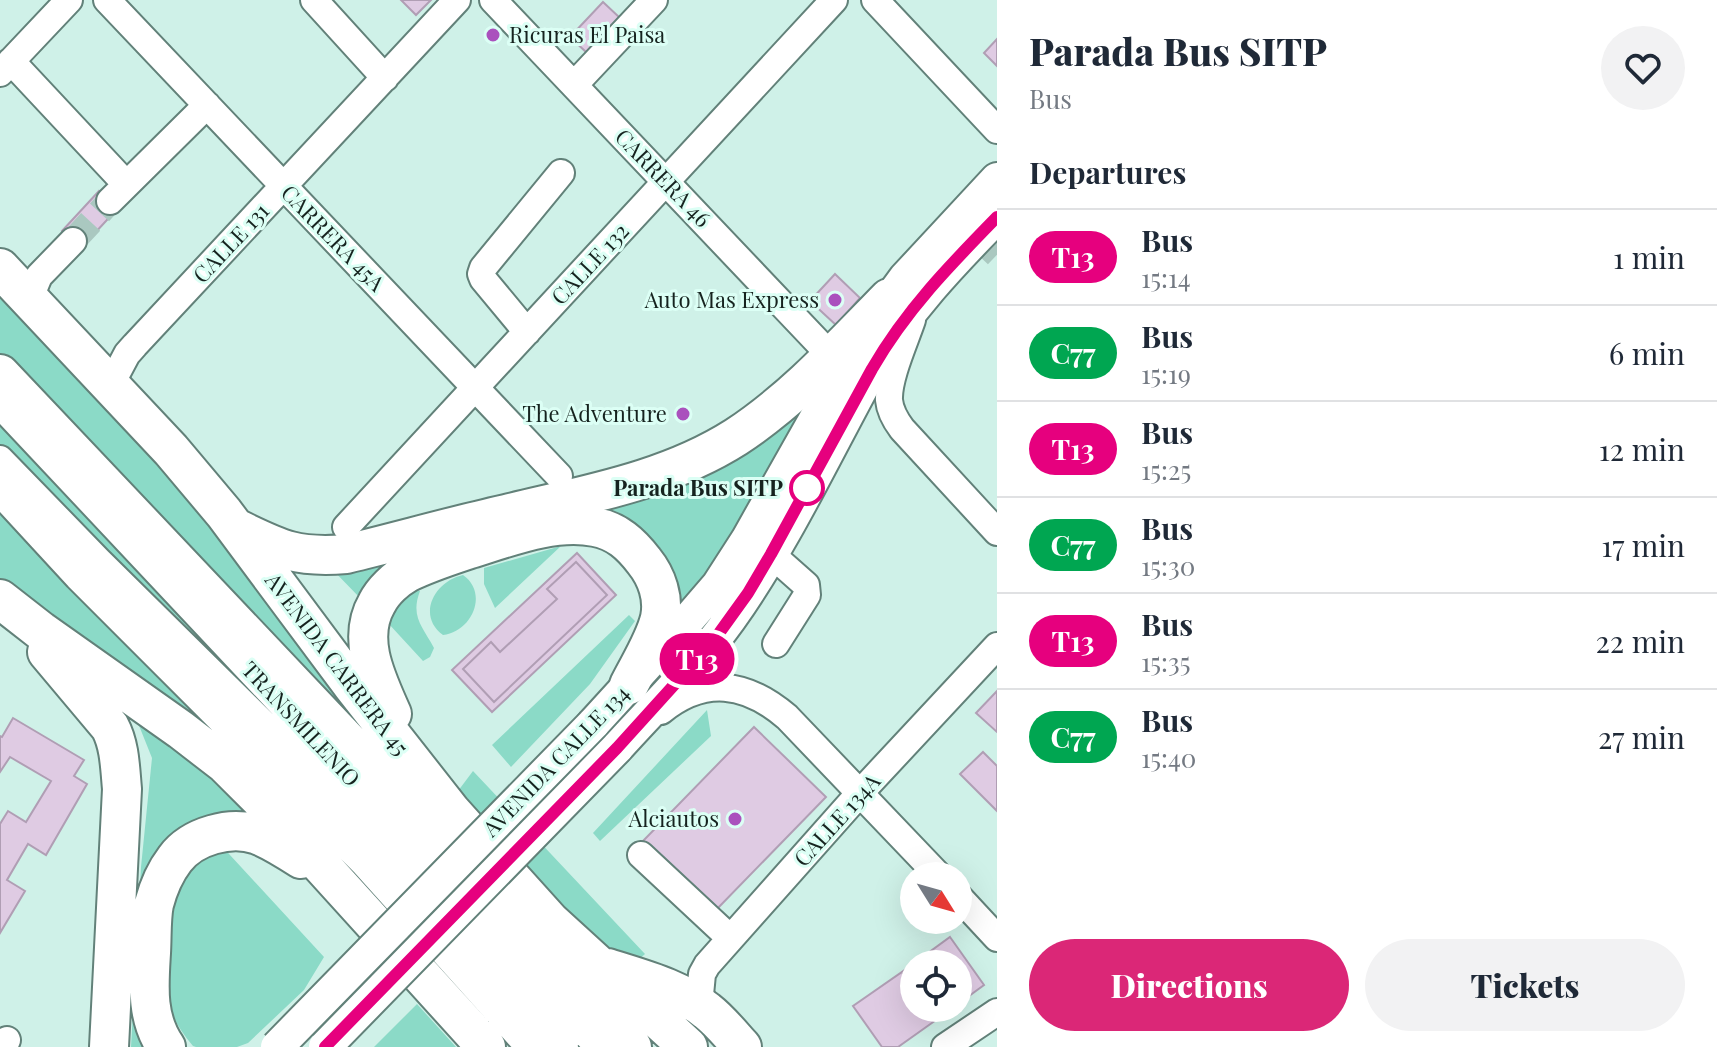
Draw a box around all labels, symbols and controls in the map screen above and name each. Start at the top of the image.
place label: Ricuras El Paisa [509,19,665,49]
text: Parada Bus SITP [1029,25,1327,76]
marker: Ricuras El Paisa [484,26,502,44]
button: heart [1601,26,1685,110]
text: Bus [1029,81,1072,116]
street label: CARRERA 46 [609,122,718,233]
text: Departures [1029,152,1186,192]
street label: CARRERA 45A [275,177,392,297]
street label: CALLE 131 [185,196,275,289]
street label: CALLE 132 [544,216,635,311]
text: Bus [1141,220,1193,260]
text: 1 min [1613,237,1685,277]
text: T13 [1052,238,1094,275]
text: 15:14 [1141,260,1190,295]
place label: Auto Mas Express [644,284,819,314]
marker: Auto Mas Express [826,291,844,309]
text: Bus [1141,316,1193,356]
text: 6 min [1609,333,1685,373]
text: C77 [1050,334,1096,371]
text: 15:19 [1141,356,1191,391]
place label: The Adventure [522,398,667,428]
marker: The Adventure [674,405,692,423]
text: Bus [1141,412,1193,452]
text: 12 min [1599,429,1685,469]
text: T13 [1052,430,1094,467]
text: 15:25 [1141,452,1191,487]
marker: Parada Bus SITP [790,471,824,505]
place label: Parada Bus SITP [613,472,783,502]
text: Bus [1141,508,1193,548]
text: 17 min [1601,525,1685,565]
text: C77 [1050,526,1096,563]
text: 15:30 [1141,548,1195,583]
street label: AVENIDA CARRERA 45 [259,565,416,761]
text: Bus [1141,604,1193,644]
text: 22 min [1595,621,1685,661]
text: T13 [1052,622,1094,659]
line badge: T13 [651,633,743,685]
text: T13 [676,640,718,677]
text: 15:35 [1141,644,1191,679]
street label: TRANSMILENIO [236,654,368,792]
street label: AVENIDA CALLE 134 [474,678,636,843]
text: Bus [1141,700,1193,740]
text: 27 min [1598,717,1685,757]
text: C77 [1050,718,1096,755]
text: 15:40 [1141,740,1196,775]
street label: CALLE 134A [786,766,886,872]
place label: Alciautos [628,803,719,833]
marker: Alciautos [726,810,744,828]
north arrow [900,862,972,934]
map controls [900,862,972,1022]
button: Directions [1029,939,1349,1031]
button: Tickets [1365,939,1685,1031]
button: locate [900,950,972,1022]

